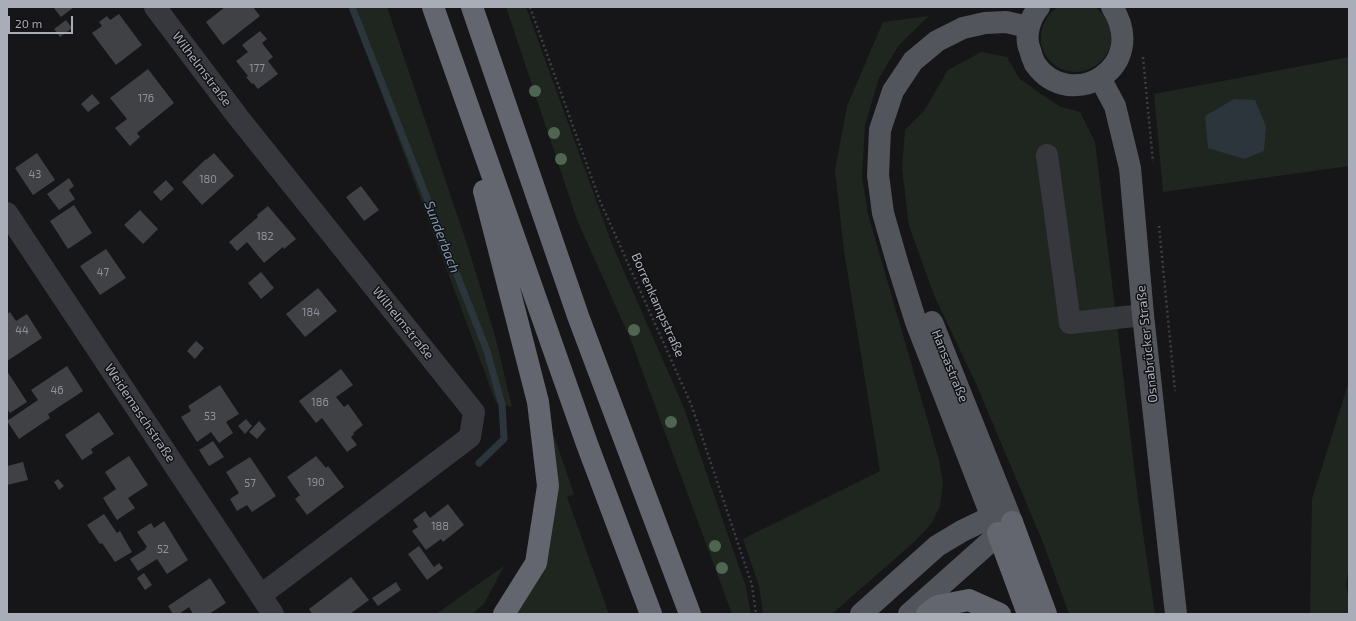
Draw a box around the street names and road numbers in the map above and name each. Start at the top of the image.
street label: Wilhelmstraße [169,29,235,109]
street label: Borrenkampstraße [628,250,688,360]
street label: Wilhelmstraße [369,284,437,362]
street label: Osnabrücker Straße [1133,284,1161,404]
street label: Hansastraße [928,327,972,405]
street label: Weidemaschstraße [101,361,179,465]

